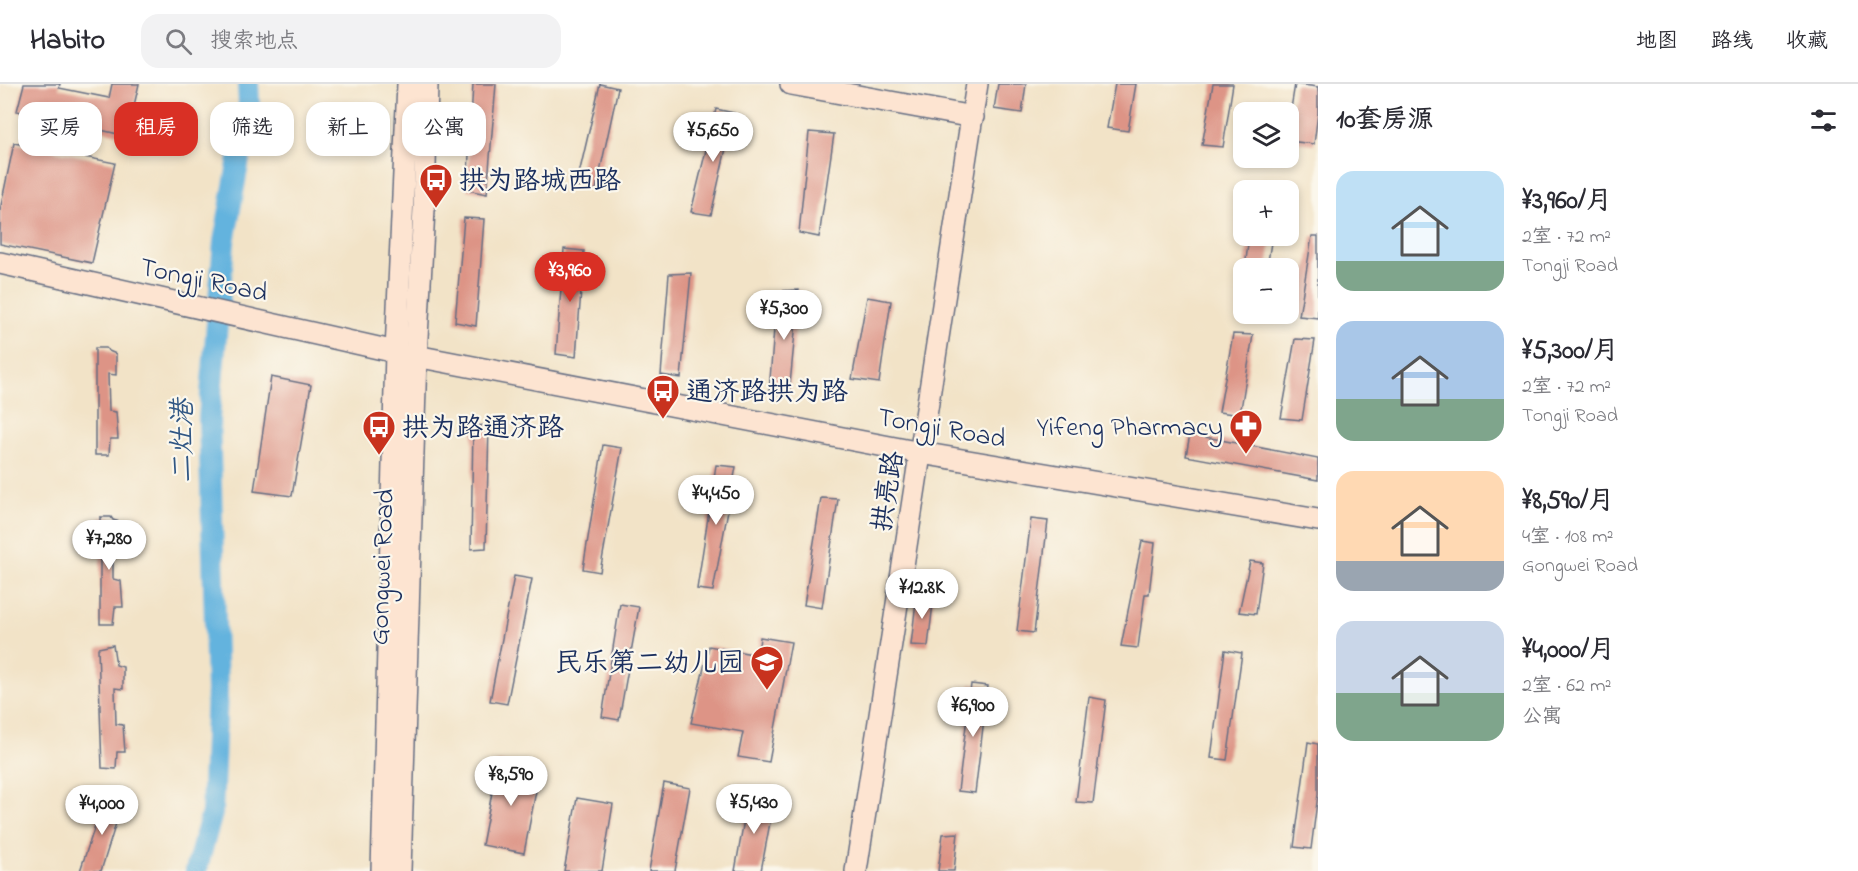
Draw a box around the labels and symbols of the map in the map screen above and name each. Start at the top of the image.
pin: ¥5,650 [664,112,762,163]
bus stop icon: 拱为路城西路 [418,162,454,209]
place label: 拱为路城西路 [459,163,621,202]
street label: Tongji Road [136,249,271,314]
pin: ¥3,960 [521,252,619,303]
pin: ¥5,300 [735,290,833,341]
bus stop icon: 通济路拱为路 [645,373,681,420]
place label: 通济路拱为路 [686,374,848,413]
water label: 二灶港 [164,396,205,483]
street label: Tongji Road [874,399,1009,460]
pharmacy icon: Yifeng Pharmacy [1228,408,1264,455]
bus stop icon: 拱为路通济路 [361,409,397,456]
place label: Yifeng Pharmacy [1037,409,1223,448]
place label: 拱为路通济路 [402,410,564,449]
street label: 拱亮路 [864,448,915,534]
pin: ¥4,450 [667,475,765,526]
street label: Gongwei Road [361,488,406,646]
pin: ¥7,280 [60,520,158,571]
pin: ¥12.8K [873,569,971,620]
school or university icon: 民乐第二幼儿园 [749,644,785,691]
place label: 民乐第二幼儿园 [555,645,744,684]
pin: ¥6,900 [924,687,1022,738]
pin: ¥8,590 [462,756,560,807]
pin: ¥5,430 [705,784,803,835]
pin: ¥4,000 [53,785,151,836]

